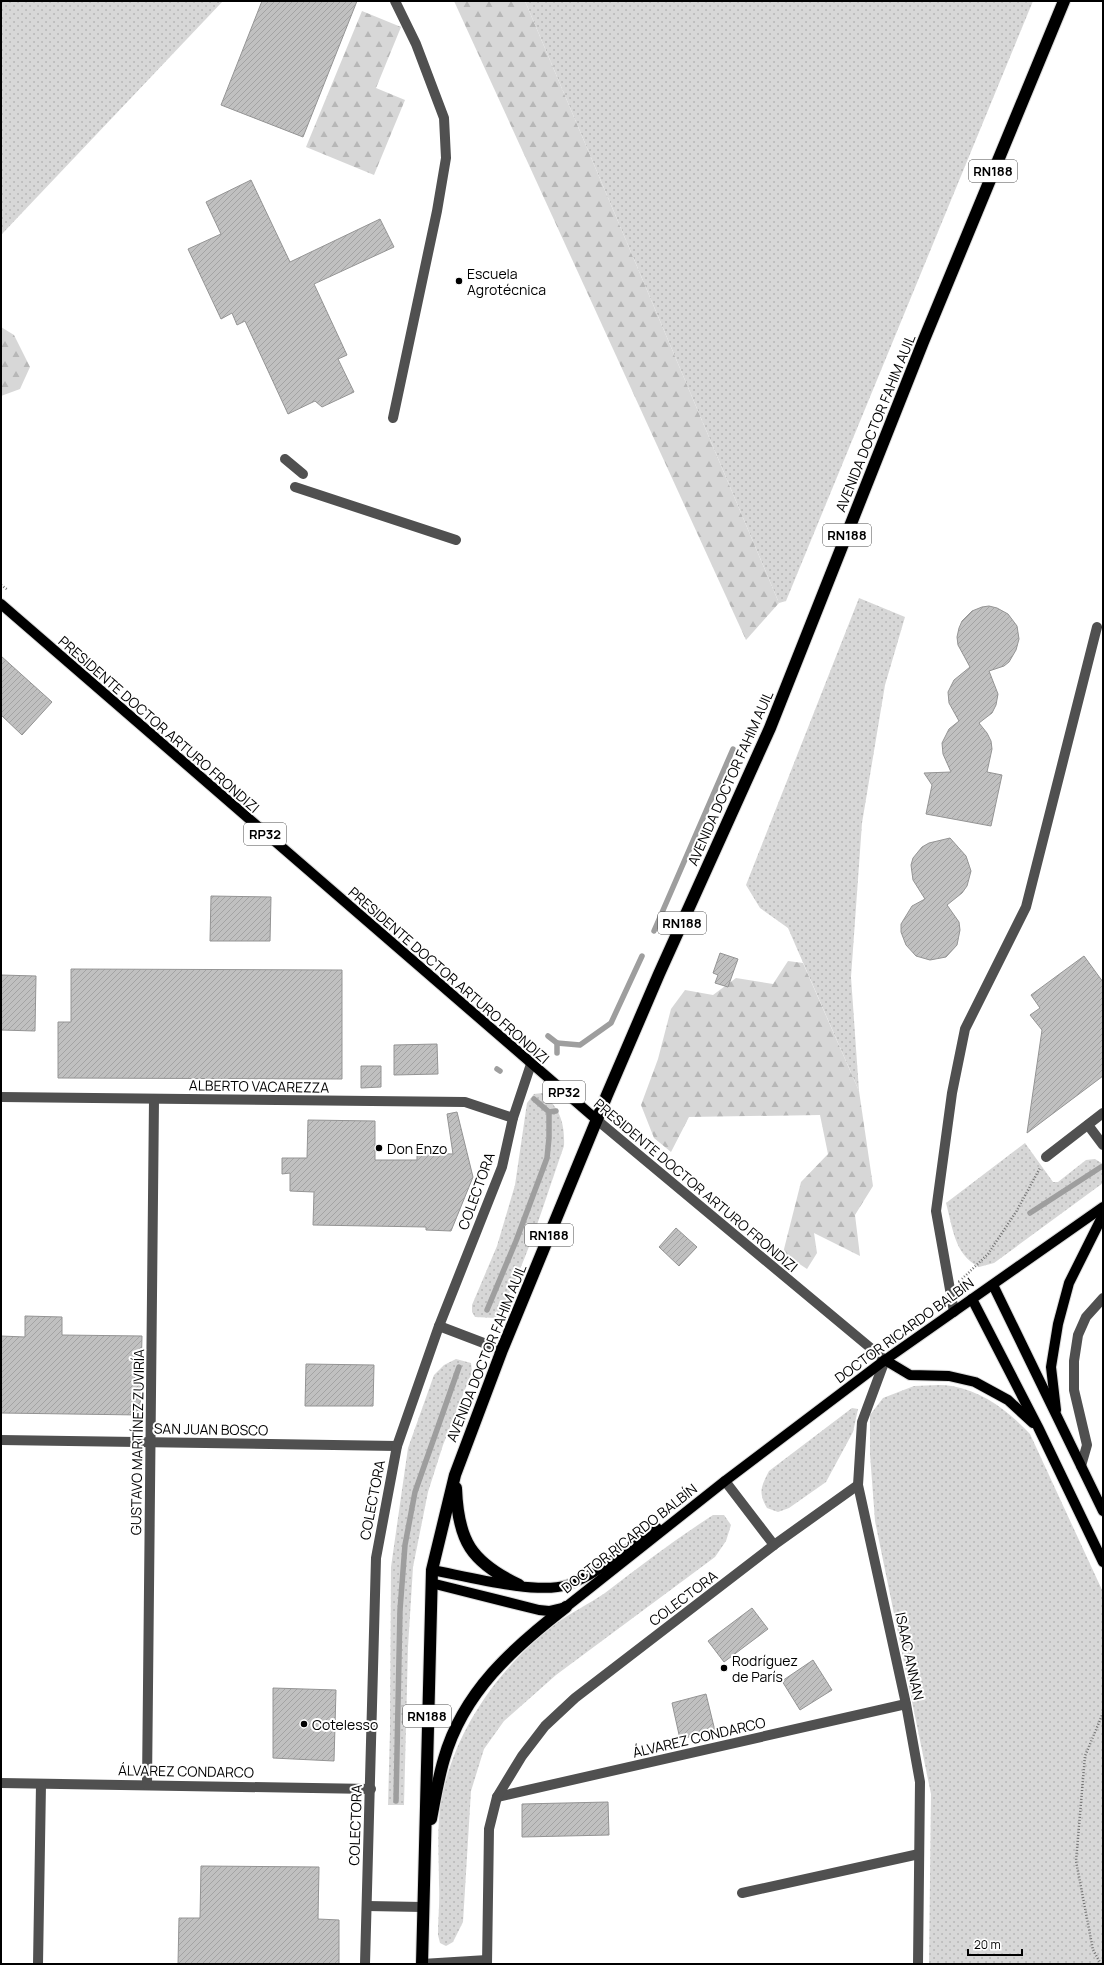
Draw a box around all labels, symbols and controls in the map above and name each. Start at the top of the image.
road number: RN188 [969,160,1017,182]
place label: Escuela Agrotécnica [467,264,546,299]
marker: Escuela Agrotécnica [454,276,464,286]
street label: AVENIDA DOCTOR FAHIM AUIL [831,332,919,514]
road number: RN188 [823,524,871,546]
street label: PRESIDENTE DOCTOR ARTURO FRONDIZI [55,631,263,817]
street label: AVENIDA DOCTOR FAHIM AUIL [683,688,777,868]
road number: RP32 [244,823,286,845]
street label: PRESIDENTE DOCTOR ARTURO FRONDIZI [345,882,553,1068]
road number: RN188 [658,912,706,934]
street label: ALBERTO VACAREZZA [189,1075,329,1097]
road number: RP32 [543,1081,585,1103]
street label: PRESIDENTE DOCTOR ARTURO FRONDIZI [590,1094,802,1276]
place label: Don Enzo [387,1139,447,1158]
marker: Don Enzo [374,1143,384,1153]
street label: COLECTORA [453,1150,499,1232]
road number: RN188 [525,1224,573,1246]
street label: AVENIDA DOCTOR FAHIM AUIL [442,1262,530,1444]
street label: DOCTOR RICARDO BALBÍN [831,1273,977,1387]
street label: GUSTAVO MARTÍNEZ ZUVIRÍA [126,1349,148,1535]
street label: SAN JUAN BOSCO [154,1419,268,1439]
street label: COLECTORA [355,1458,389,1542]
street label: DOCTOR RICARDO BALBÍN [557,1479,701,1597]
street label: COLECTORA [645,1566,721,1630]
street label: ISAAC ANNAN [891,1610,929,1702]
place label: Rodríguez de París [732,1651,798,1686]
marker: Rodríguez de París [719,1663,729,1673]
road number: RN188 [403,1705,451,1727]
street label: ÁLVAREZ CONDARCO [631,1712,767,1762]
place label: Cotelesso [312,1715,378,1734]
marker: Cotelesso [299,1719,309,1729]
street label: ÁLVAREZ CONDARCO [118,1760,254,1782]
street label: COLECTORA [344,1784,366,1866]
scale bar [968,1931,1022,1957]
text: 20 m [974,1936,1001,1953]

